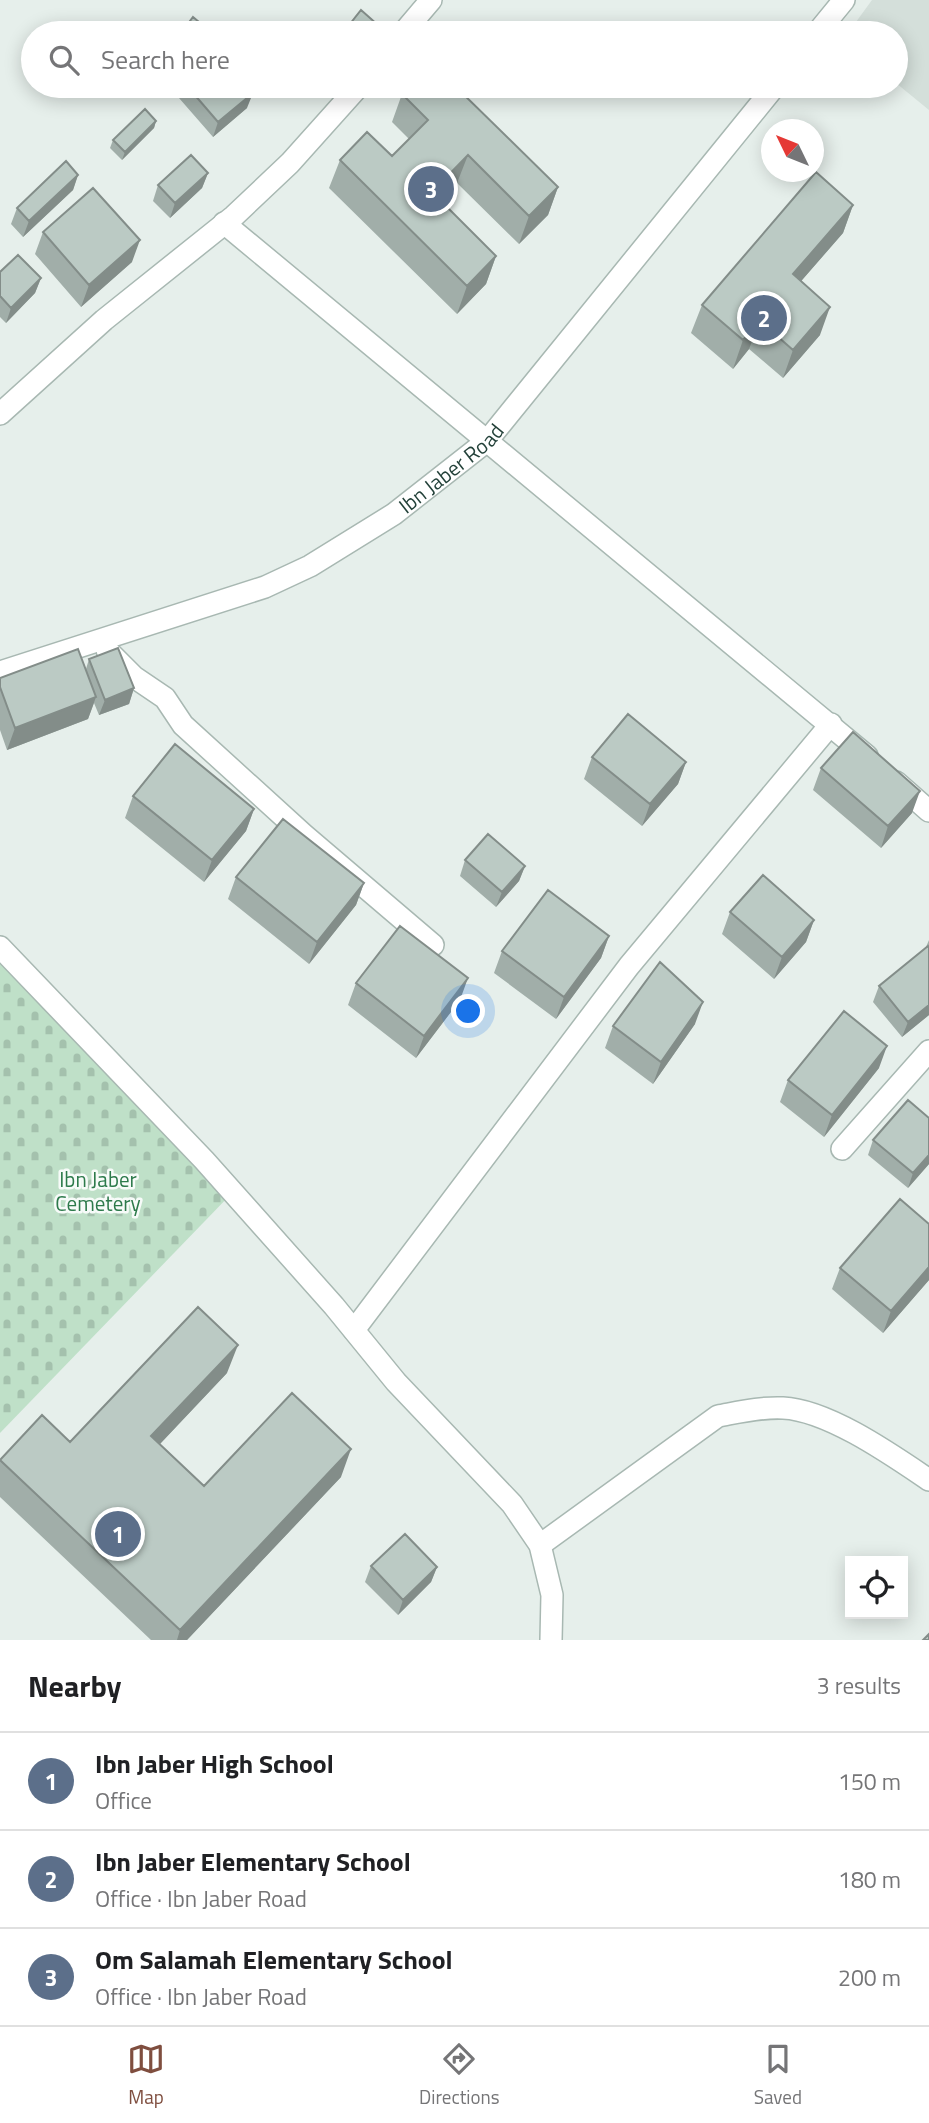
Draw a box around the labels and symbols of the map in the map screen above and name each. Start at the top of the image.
north arrow [761,119,824,182]
pin: 3 [408,163,454,215]
pin: 2 [741,292,787,344]
street label: Ibn Jaber Road [391,416,511,521]
your location [451,994,485,1028]
park label: Ibn Jaber Cemetery [55,1163,141,1219]
pin: 1 [95,1508,141,1560]

